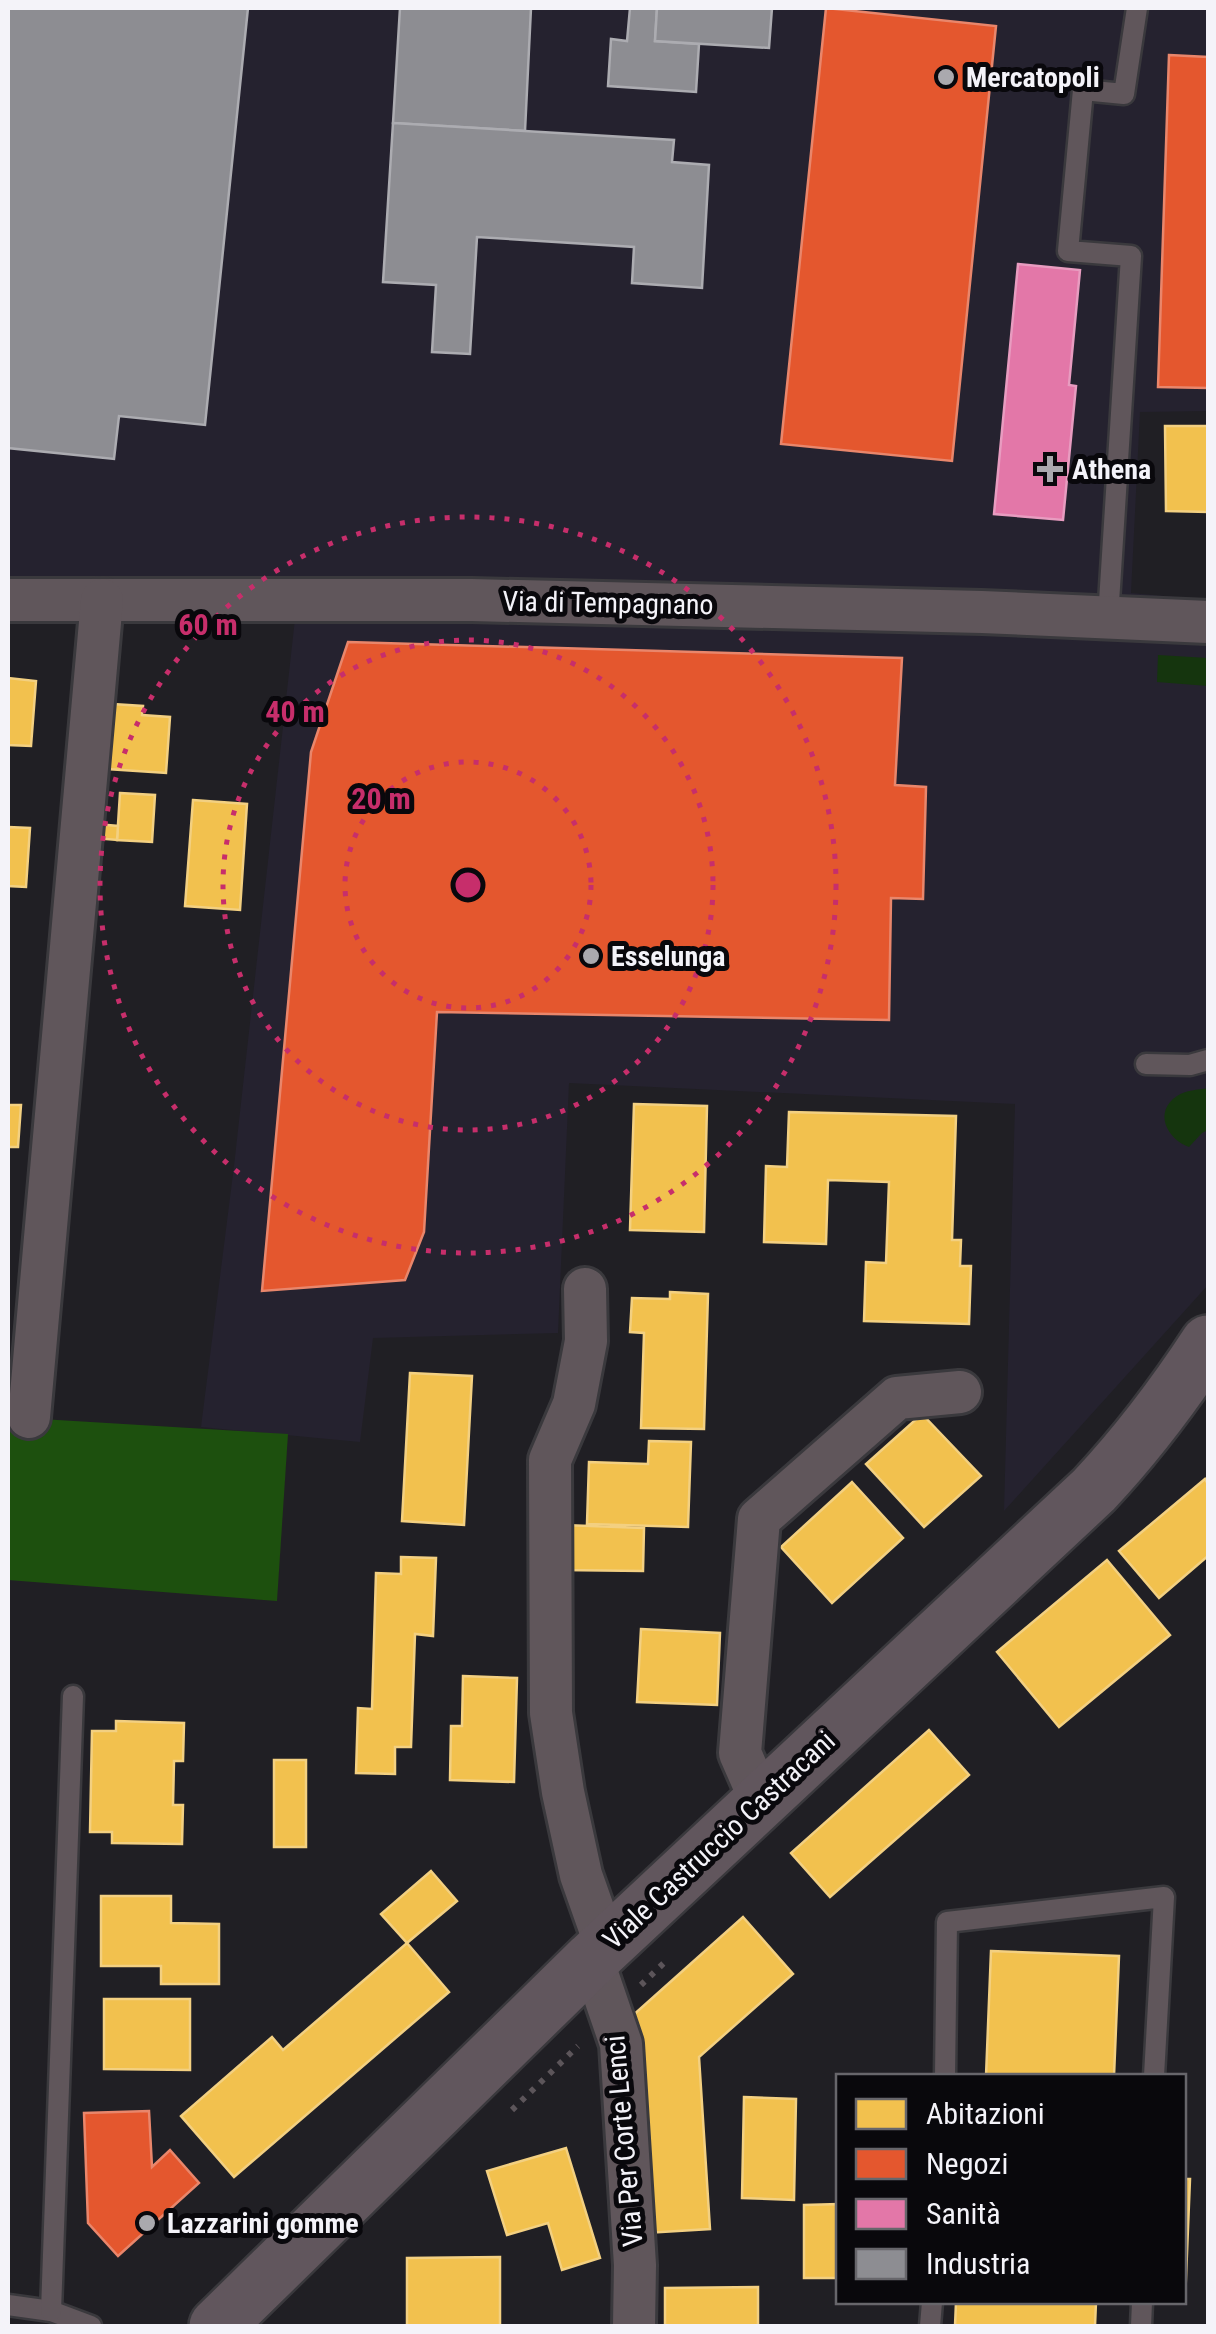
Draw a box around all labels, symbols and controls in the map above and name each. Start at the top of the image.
place label: Mercatopoli [966,61,1100,94]
marker: Mercatopoli [935,66,957,88]
place label: Athena [1072,453,1151,486]
marker: Athena [1037,456,1063,482]
street label: Via di Tempagnano [502,585,714,621]
text: 60 m [178,607,238,642]
text: 40 m [265,694,325,729]
text: 20 m [351,781,411,816]
centre of rings [450,867,486,903]
place label: Esselunga [611,940,725,973]
marker: Esselunga [580,945,602,967]
street label: Viale Castruccio Castracani [596,1724,842,1956]
street label: Via Per Corte Lenci [598,2034,650,2248]
legend [836,2074,1186,2304]
text: Abitazioni [926,2096,1045,2131]
text: Negozi [926,2146,1008,2181]
text: Sanità [926,2196,1001,2231]
place label: Lazzarini gomme [167,2207,359,2240]
marker: Lazzarini gomme [136,2212,158,2234]
text: Industria [926,2246,1030,2281]

